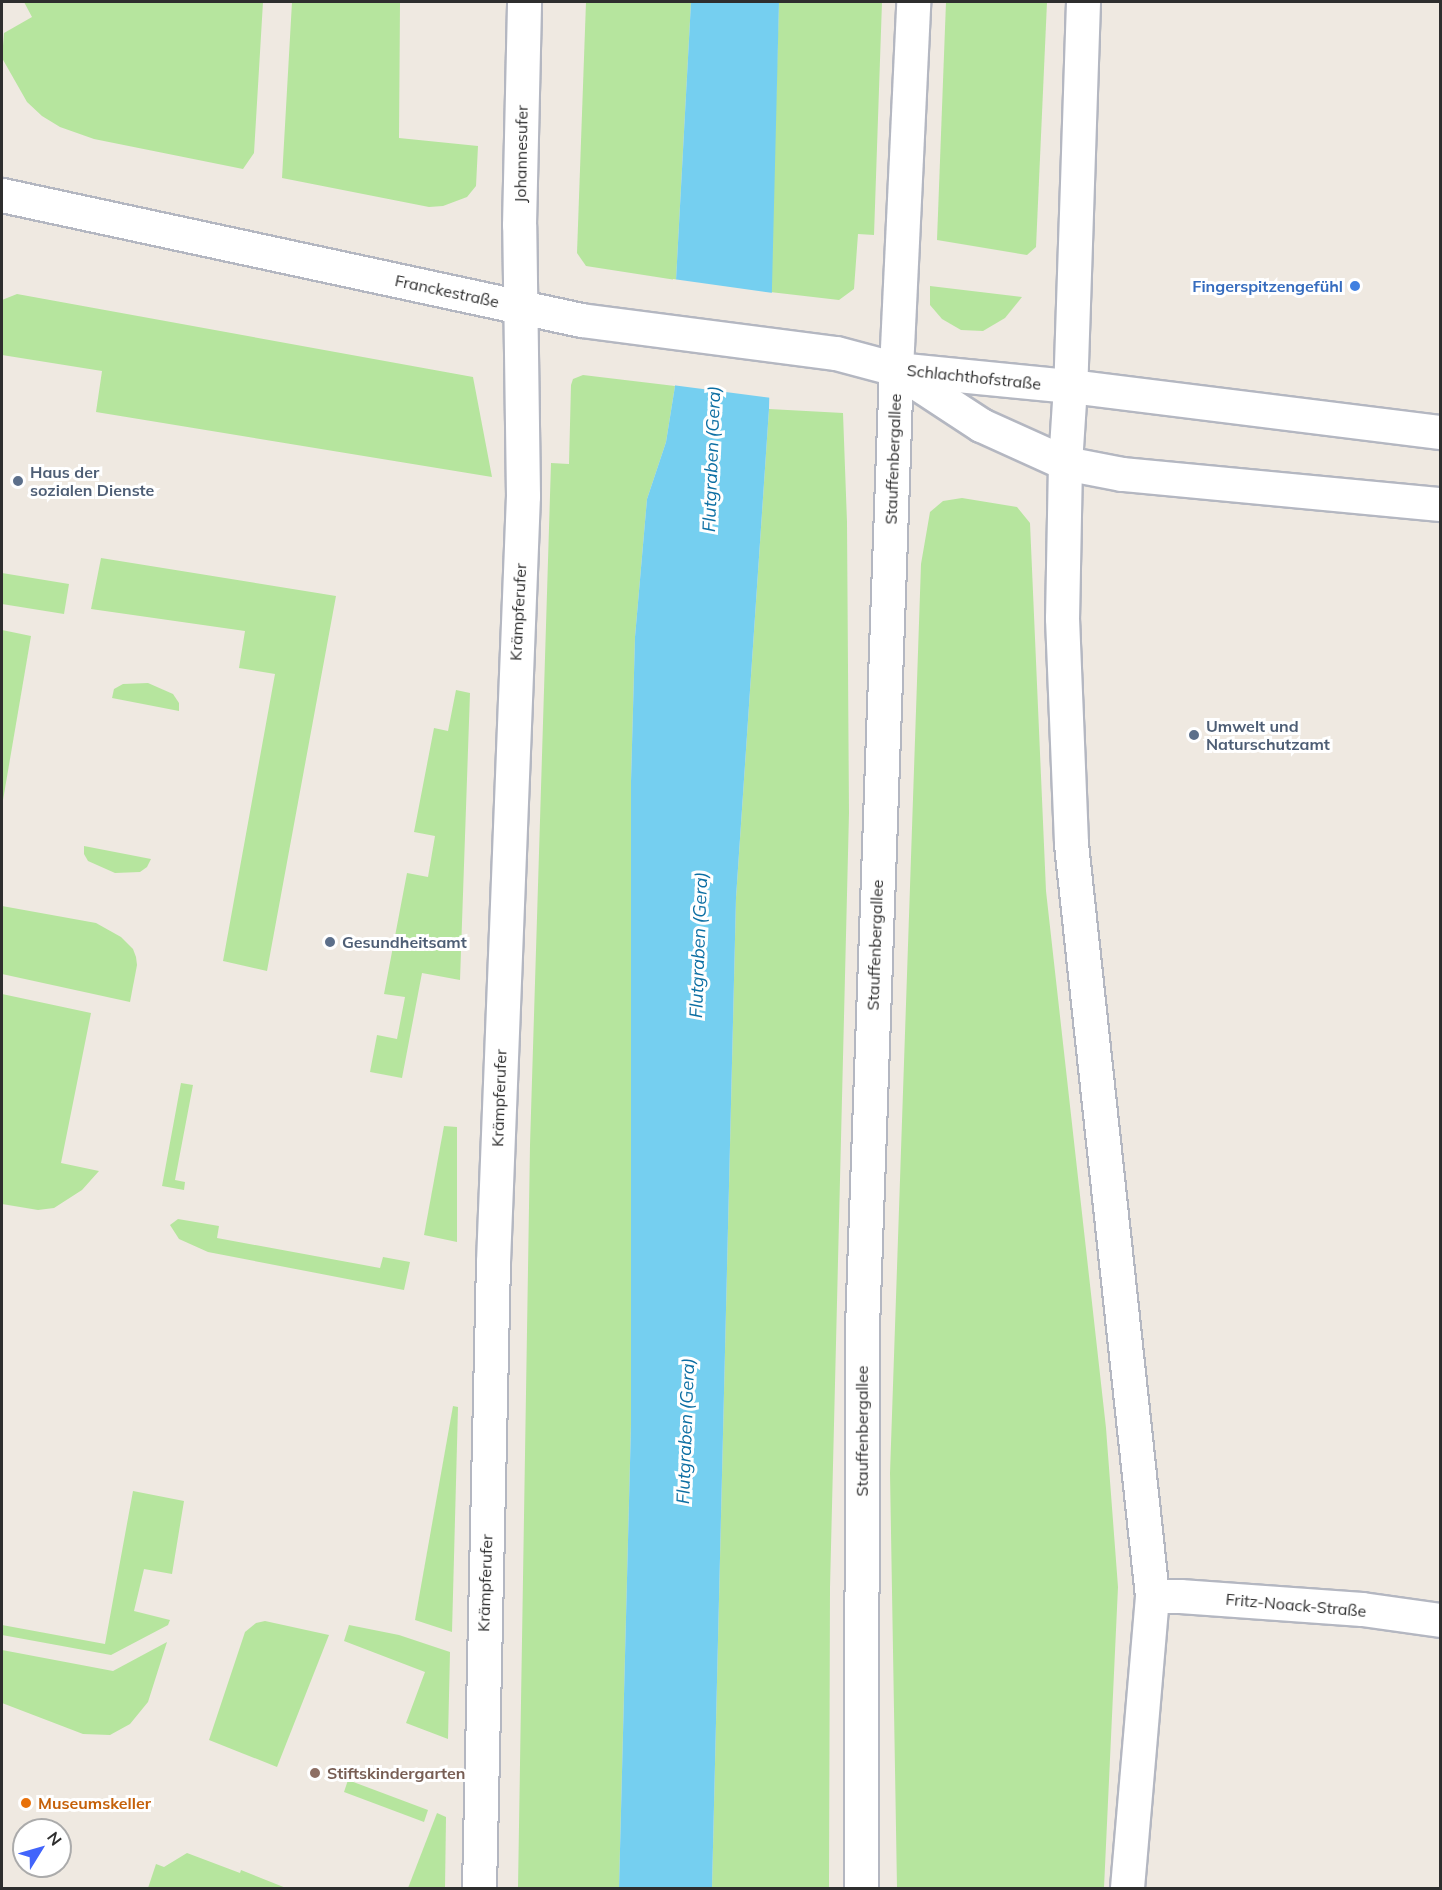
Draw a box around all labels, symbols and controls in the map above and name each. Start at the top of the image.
street label: Johannesufer [511,105,531,203]
street label: Franckestraße [393,271,501,311]
place label: Fingerspitzengefühl [1192,276,1343,296]
marker: Fingerspitzengefühl [1348,279,1362,293]
street label: Schlachthofstraße [906,360,1042,394]
water label: Flutgraben (Gera) [699,385,725,533]
street label: Stauffenbergallee [881,393,905,525]
place label: Haus der sozialen Dienste [30,462,154,500]
marker: Haus der sozialen Dienste [11,474,25,488]
street label: Krämpferufer [506,563,530,661]
place label: Umwelt und Naturschutzamt [1206,716,1330,754]
marker: Umwelt und Naturschutzamt [1187,728,1201,742]
water label: Flutgraben (Gera) [686,871,712,1019]
street label: Stauffenbergallee [863,879,887,1011]
place label: Gesundheitsamt [342,932,467,952]
marker: Gesundheitsamt [323,935,337,949]
street label: Krämpferufer [488,1049,510,1147]
water label: Flutgraben (Gera) [673,1357,699,1505]
street label: Stauffenbergallee [852,1365,872,1497]
street label: Krämpferufer [474,1534,496,1632]
street label: Fritz-Noack-Straße [1225,1589,1367,1621]
place label: Stiftskindergarten [327,1763,466,1783]
marker: Stiftskindergarten [308,1766,322,1780]
place label: Museumskeller [38,1793,151,1813]
marker: Museumskeller [19,1796,33,1810]
north arrow [12,1818,72,1878]
text: N [43,1828,66,1849]

